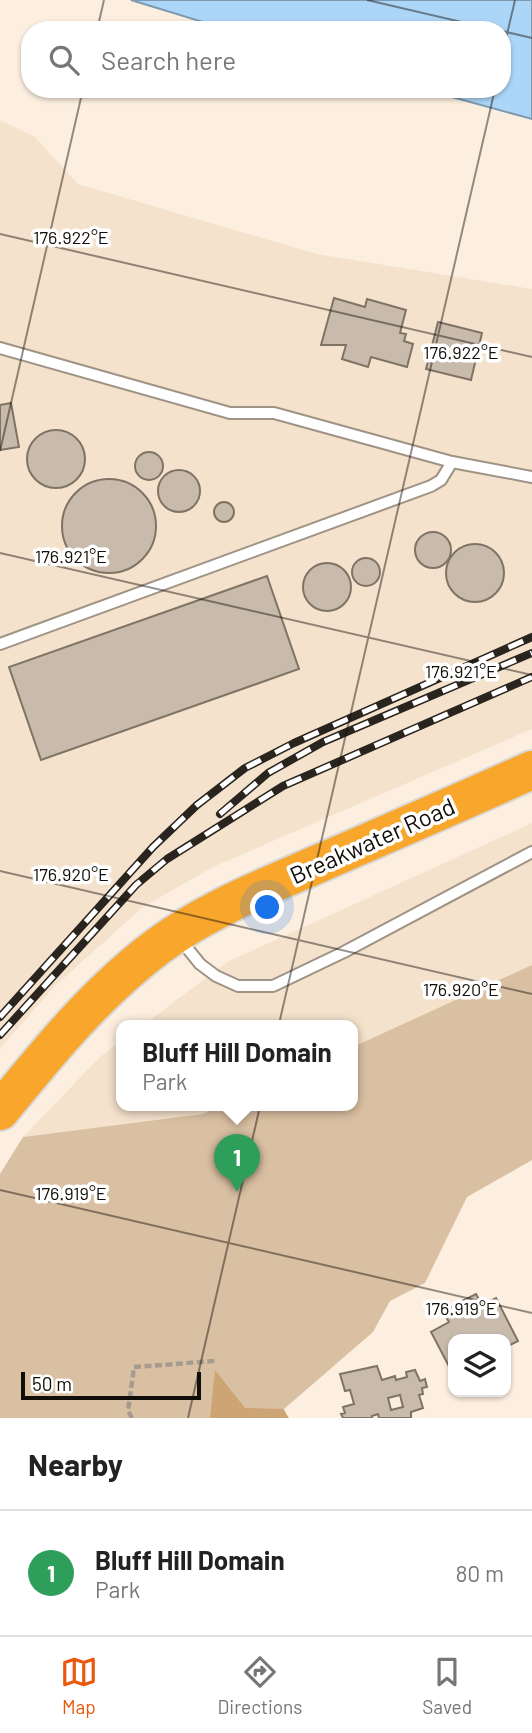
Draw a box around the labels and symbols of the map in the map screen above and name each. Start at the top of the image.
text: 176.922°E [33,226,109,248]
text: 176.922°E [423,341,499,363]
text: 176.921°E [35,545,107,567]
text: 176.921°E [425,660,497,682]
street label: Breakwater Road [285,791,459,889]
text: 176.920°E [33,863,109,885]
your location [250,890,284,924]
text: 176.920°E [423,978,499,1000]
pin: 1 [214,1134,260,1192]
text: 176.919°E [35,1182,107,1204]
text: 176.919°E [425,1297,497,1319]
scale bar [21,1369,201,1401]

